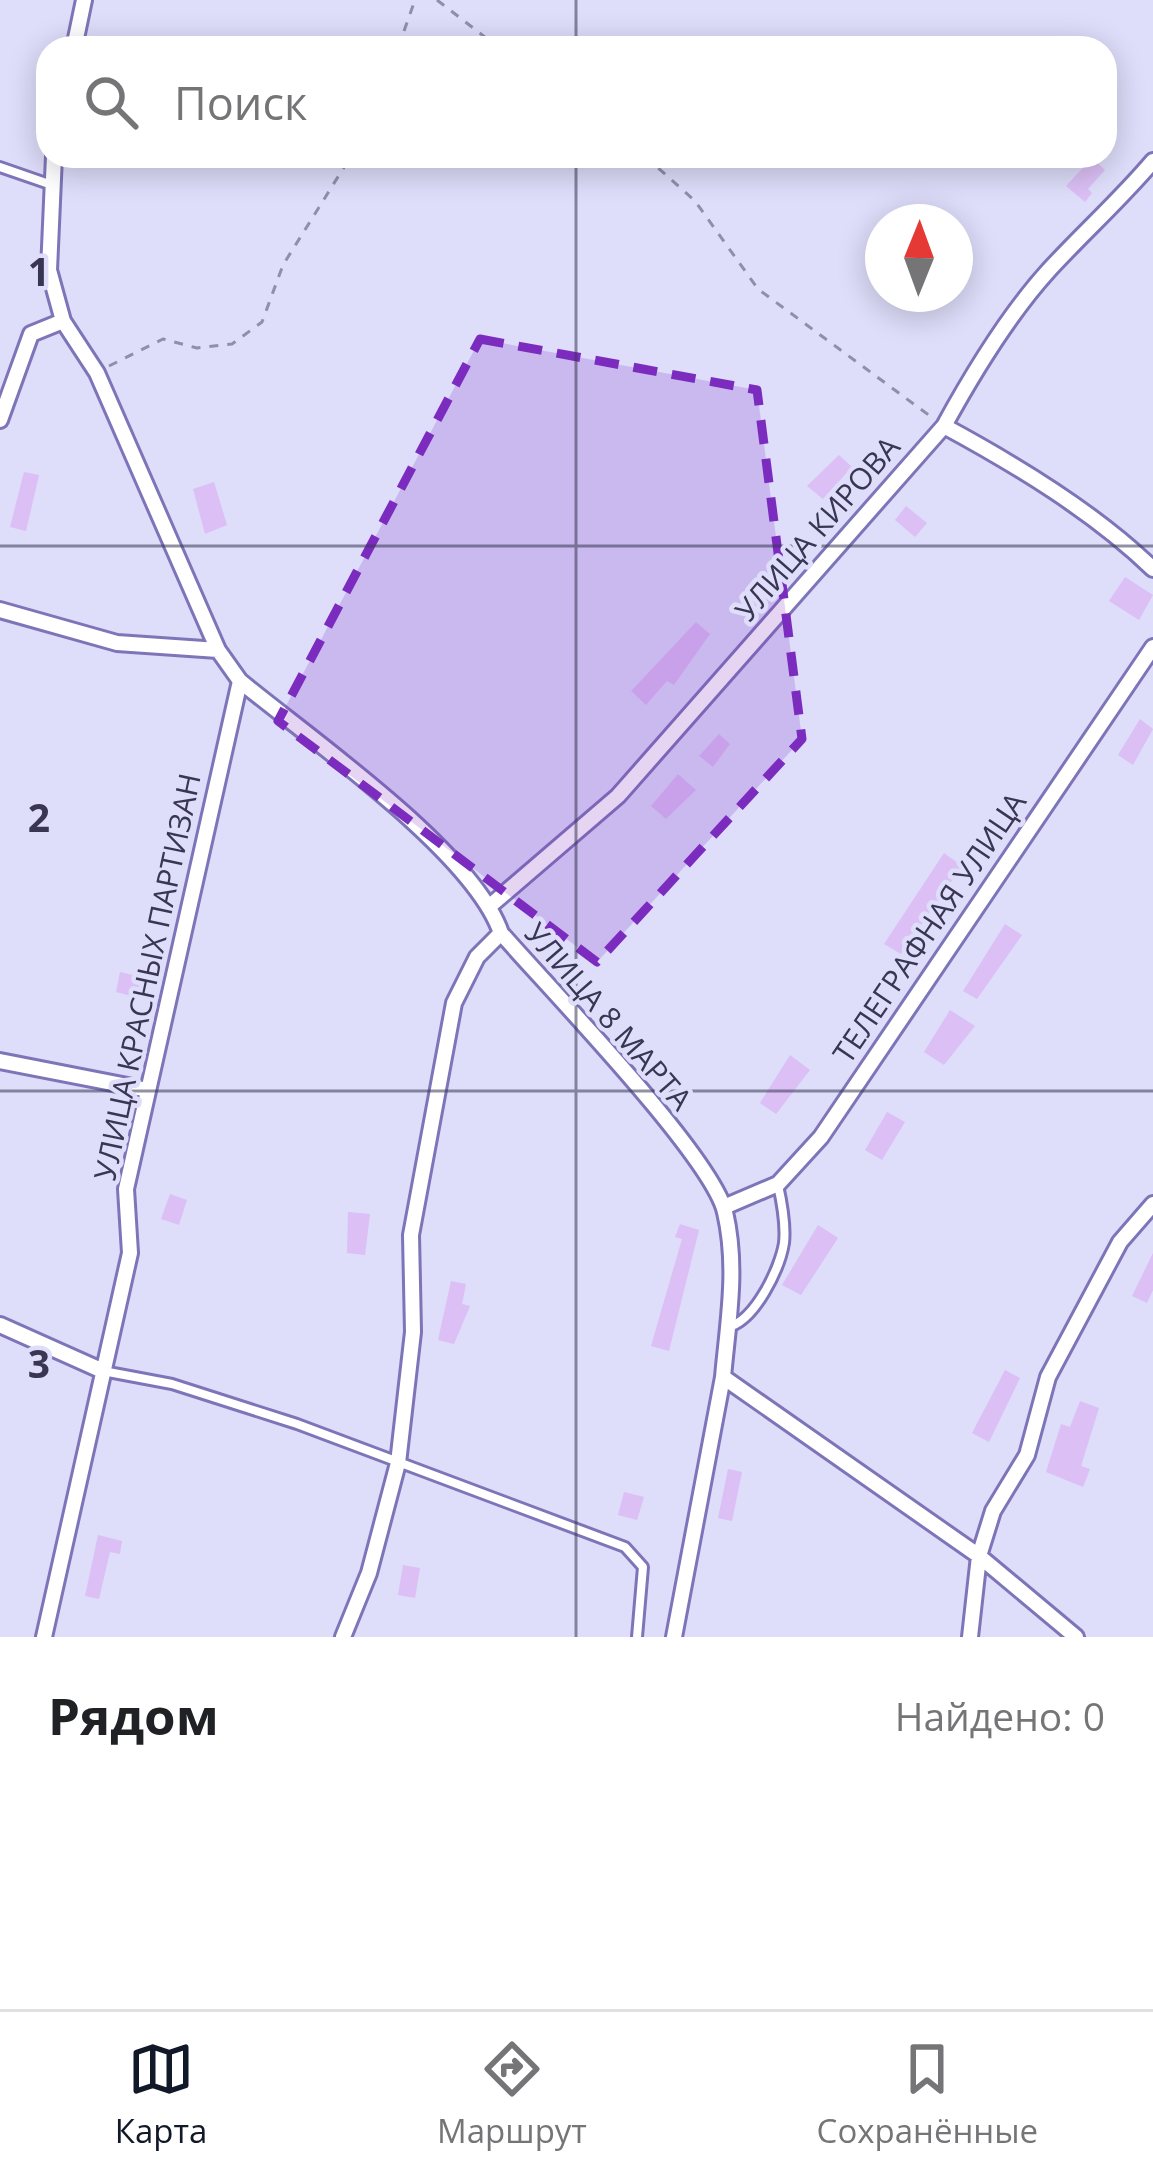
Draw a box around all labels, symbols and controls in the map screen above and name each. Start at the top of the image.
search box [36,36,1117,168]
icon: search [78,69,144,135]
text: Поиск [174,72,307,133]
north arrow [865,204,973,312]
text: 1 [28,244,50,297]
street label: УЛИЦА КИРОВА [725,427,908,629]
street label: УЛИЦА КРАСНЫХ ПАРТИЗАН [83,769,210,1184]
street label: ТЕЛЕГРАФНАЯ УЛИЦА [823,784,1035,1071]
text: 2 [28,790,50,843]
street label: УЛИЦА 8 МАРТА [516,914,702,1118]
text: 3 [28,1336,50,1389]
text: Рядом [48,1680,219,1750]
text: Найдено: 0 [895,1689,1105,1742]
tab: Карта [115,2036,207,2153]
tab: Маршрут [437,2036,587,2153]
tab: Сохранённые [817,2036,1038,2153]

